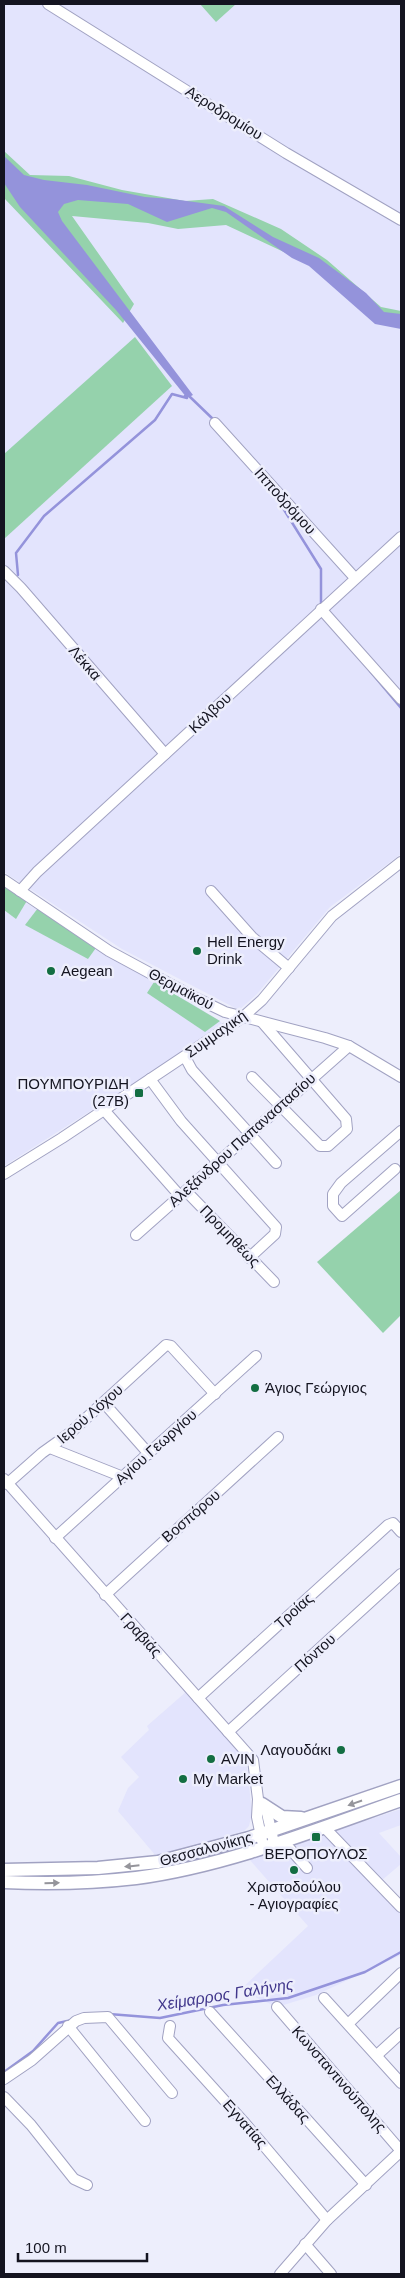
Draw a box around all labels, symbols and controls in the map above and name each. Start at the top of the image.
street label: Αεροδρομίου [183,82,266,143]
street label: Ιπποδρόμου [251,464,320,537]
street label: Λέκκα [66,642,105,684]
street label: Κάλβου [185,689,234,736]
place label: Hell Energy Drink [207,933,285,967]
marker: Hell Energy Drink [191,945,203,957]
place label: Aegean [61,962,113,979]
street label: Θερμαϊκού [146,964,217,1013]
marker: Aegean [45,965,57,977]
street label: Συμμαχική [182,1006,249,1061]
street label: Αλεξάνδρου Παπαναστασίου [165,1069,319,1210]
place label: ΠΟΥΜΠΟΥΡΙΔΗ (27Β) [17,1075,129,1109]
marker: ΠΟΥΜΠΟΥΡΙΔΗ (27Β) [133,1087,145,1099]
street label: Προμηθέως [197,1201,264,1270]
place label: Άγιος Γεώργιος [265,1379,367,1396]
street label: Ιερού Λόχου [53,1381,126,1447]
marker: Άγιος Γεώργιος [249,1382,261,1394]
street label: Αγίου Γεωργίου [111,1406,200,1488]
street label: Βοσπόρου [158,1486,223,1545]
street label: Τροίας [271,1589,316,1632]
street label: Γραβιάς [117,1609,166,1660]
street label: Πόντου [291,1630,339,1675]
place label: Λαγουδάκι [260,1741,331,1758]
marker: Λαγουδάκι [335,1744,347,1756]
place label: AVIN [221,1750,255,1767]
marker: AVIN [205,1753,217,1765]
place label: My Market [193,1770,264,1787]
marker: My Market [177,1773,189,1785]
one-way arrow [348,1799,363,1807]
street label: Θεσσαλονίκης [158,1828,254,1869]
marker: ΒΕΡΟΠΟΥΛΟΣ [310,1831,322,1843]
place label: ΒΕΡΟΠΟΥΛΟΣ [264,1845,368,1862]
one-way arrow [124,1862,140,1870]
marker: Χριστοδούλου - Αγιογραφίες [288,1864,300,1876]
one-way arrow [45,1878,61,1886]
place label: Χριστοδούλου - Αγιογραφίες [247,1878,341,1912]
water label: Χείμαρρος Γαλήνης [154,1975,295,2014]
street label: Κωνσταντινούπολης [289,2022,390,2135]
street label: Ελλάδας [263,2072,314,2126]
street label: Εγνατίας [220,2096,271,2151]
scale bar [18,2230,146,2262]
text: 100 m [25,2239,67,2256]

